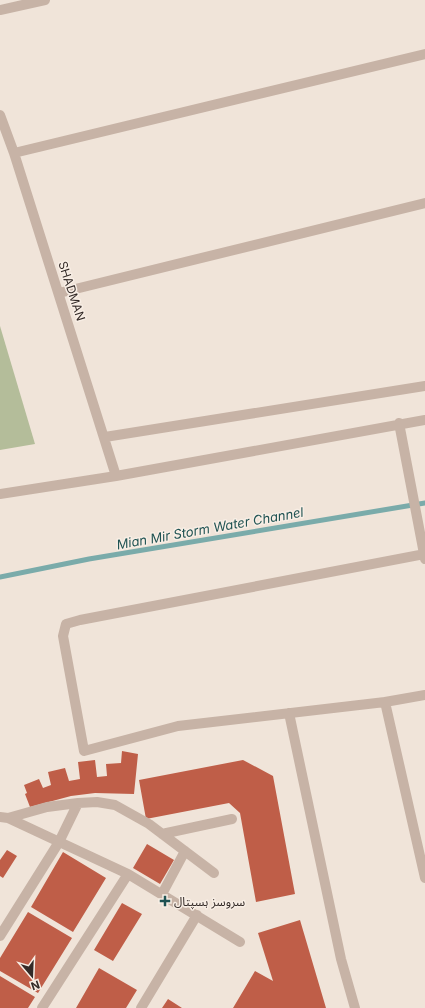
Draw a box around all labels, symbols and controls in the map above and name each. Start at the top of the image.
street label: SHADMAN [55,259,89,323]
water label: Mian Mir Storm Water Channel [115,504,306,552]
place label: سروسز ہسپتال [174,894,245,910]
marker: سروسز ہسپتال [159,895,171,907]
north arrow [12,956,52,996]
text: N [29,977,42,993]

